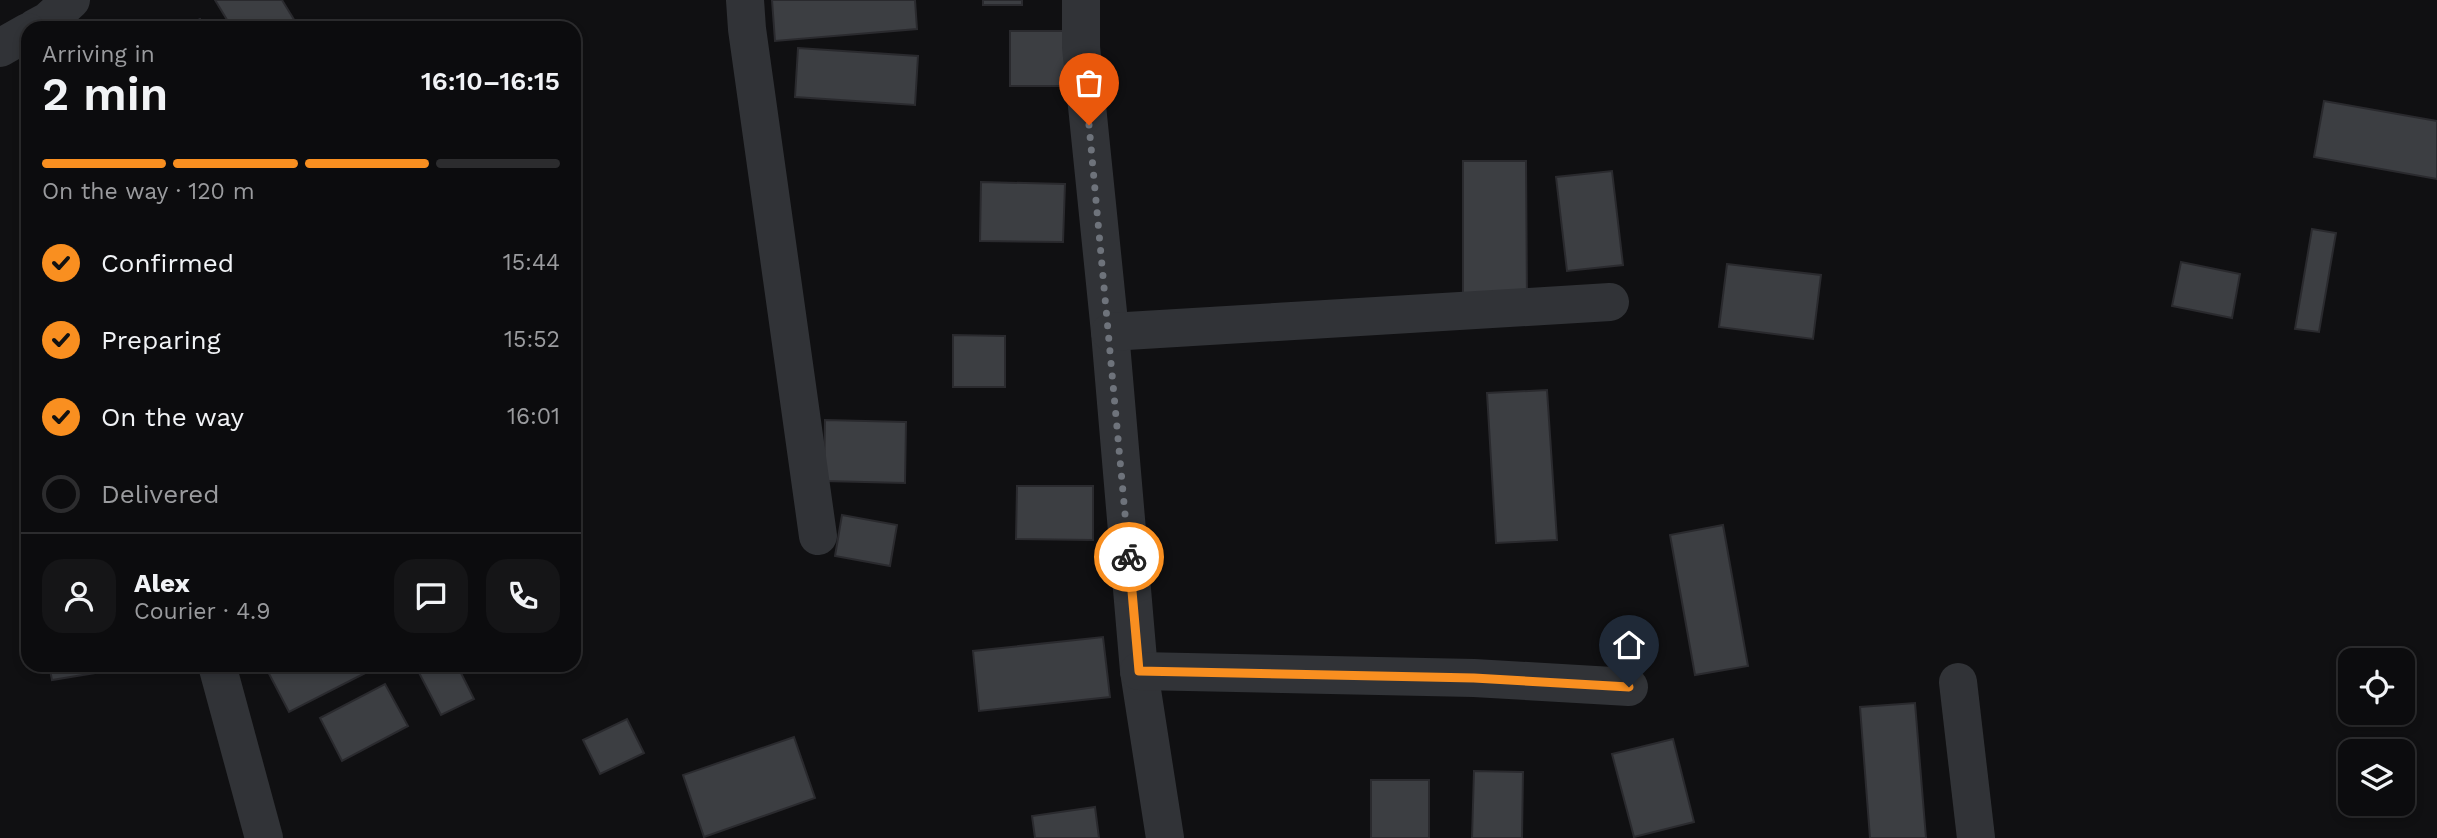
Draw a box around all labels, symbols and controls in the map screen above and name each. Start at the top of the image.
text: Arriving in [42,41,155,68]
pin [1059,53,1119,125]
icon: bag [1070,64,1108,102]
text: 16:10–16:15 [421,66,560,96]
text: 2 min [42,67,168,121]
text: On the way · 120 m [42,178,255,205]
icon: check [42,244,80,282]
text: Confirmed [101,248,234,278]
text: 15:44 [503,249,560,276]
icon: check [42,321,80,359]
text: Preparing [101,325,221,355]
text: 15:52 [504,326,560,353]
icon: check [42,398,80,436]
text: On the way [101,402,244,432]
text: 16:01 [507,403,560,430]
text: Delivered [101,479,220,509]
courier [1094,522,1164,592]
icon: bike [1110,538,1148,576]
button: person [42,559,116,633]
button: chat [394,559,468,633]
button: phone [486,559,560,633]
text: Alex [134,568,190,598]
text: Courier · 4.9 [134,598,270,625]
pin [1599,615,1659,687]
icon: home [1610,626,1648,664]
map controls [2338,648,2415,816]
button: locate [2338,648,2415,725]
button: layers [2338,739,2415,816]

